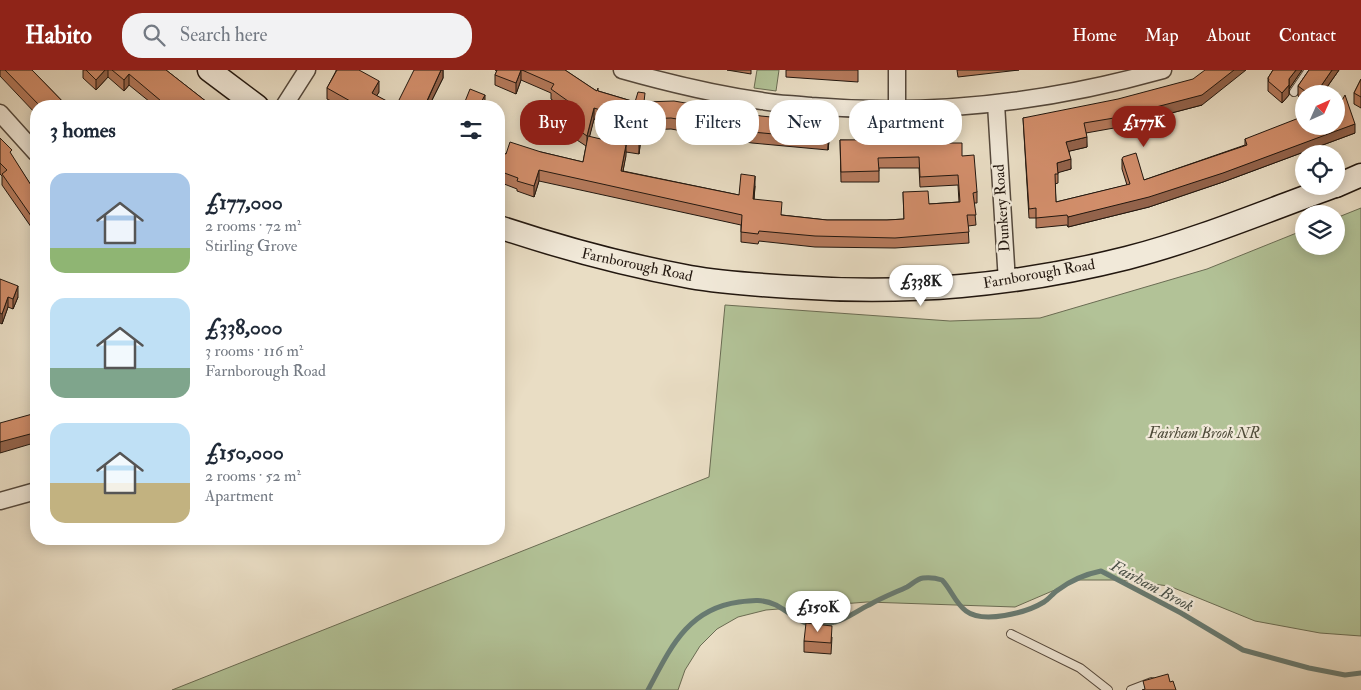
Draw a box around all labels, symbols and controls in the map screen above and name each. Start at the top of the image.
search box [122,13,472,58]
text: Habito [25,20,92,51]
icon: search [140,21,168,49]
text: Search here [180,23,268,47]
text: Home [1072,24,1117,47]
text: Map [1145,24,1179,47]
text: About [1207,24,1251,47]
text: Contact [1279,24,1336,47]
north arrow [1295,85,1345,135]
map controls [1295,85,1345,255]
chip: Buy [520,100,585,145]
chip: Rent [595,100,666,145]
chip: Filters [676,100,759,145]
chip: New [769,100,839,145]
chip: Apartment [849,100,962,145]
pin: £177K [1109,106,1179,148]
text: £177K [1123,112,1165,132]
icon: filters [457,116,485,144]
text: 3 homes [50,117,116,144]
button: locate [1295,145,1345,195]
street label: Dunkery Road [989,163,1015,252]
text: £177,000 [205,189,283,216]
icon: home [90,193,150,253]
button: layers [1295,205,1345,255]
text: 2 rooms · 72 m² [205,216,301,236]
text: Stirling Grove [205,236,297,256]
street label: Farnborough Road [580,244,695,286]
street label: Farnborough Road [982,255,1097,293]
pin: £338K [886,264,956,307]
text: £338K [900,271,942,291]
text: £338,000 [205,314,282,341]
icon: home [90,318,150,378]
text: 3 rooms · 116 m² [205,341,303,361]
text: Farnborough Road [205,361,326,381]
park label: Fairham Brook NR [1147,424,1260,443]
text: £150,000 [205,439,284,466]
icon: home [90,443,150,503]
text: 2 rooms · 52 m² [205,466,301,486]
text: Apartment [205,486,273,506]
water label: Fairham Brook [1106,555,1197,616]
pin: £150K [783,590,853,633]
text: £150K [797,597,839,617]

